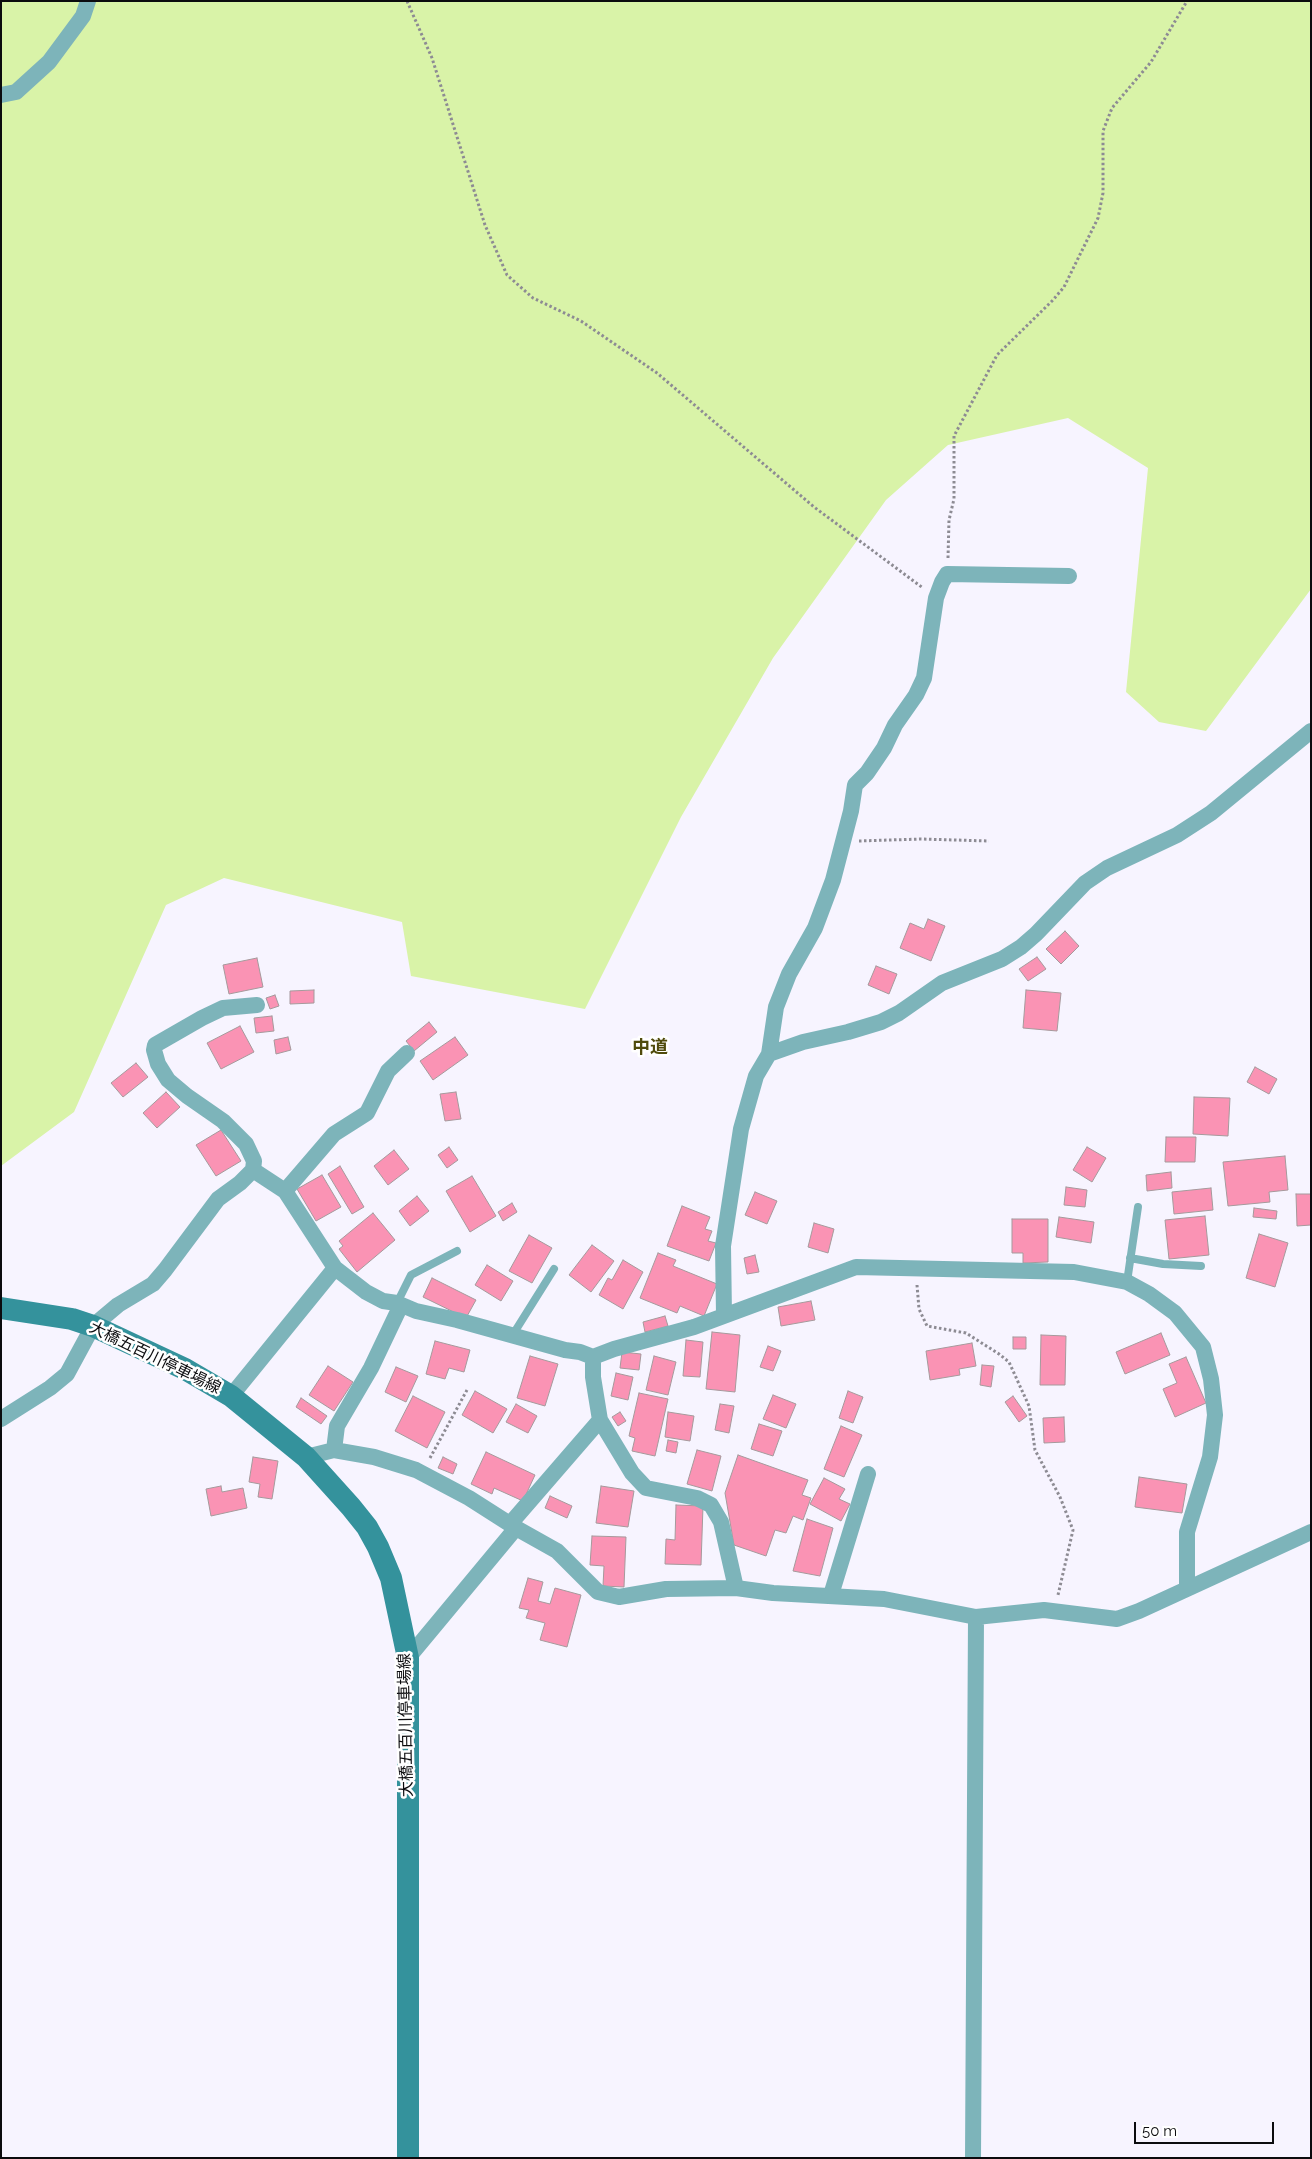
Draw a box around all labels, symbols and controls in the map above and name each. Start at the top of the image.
district label: 中道 [632,1037,668,1059]
street label: 大橋五百川停車場線 [86,1318,224,1398]
street label: 大橋五百川停車場線 [395,1653,417,1797]
scale bar [1137,2112,1277,2144]
text: 50 m [1142,2122,1177,2140]

